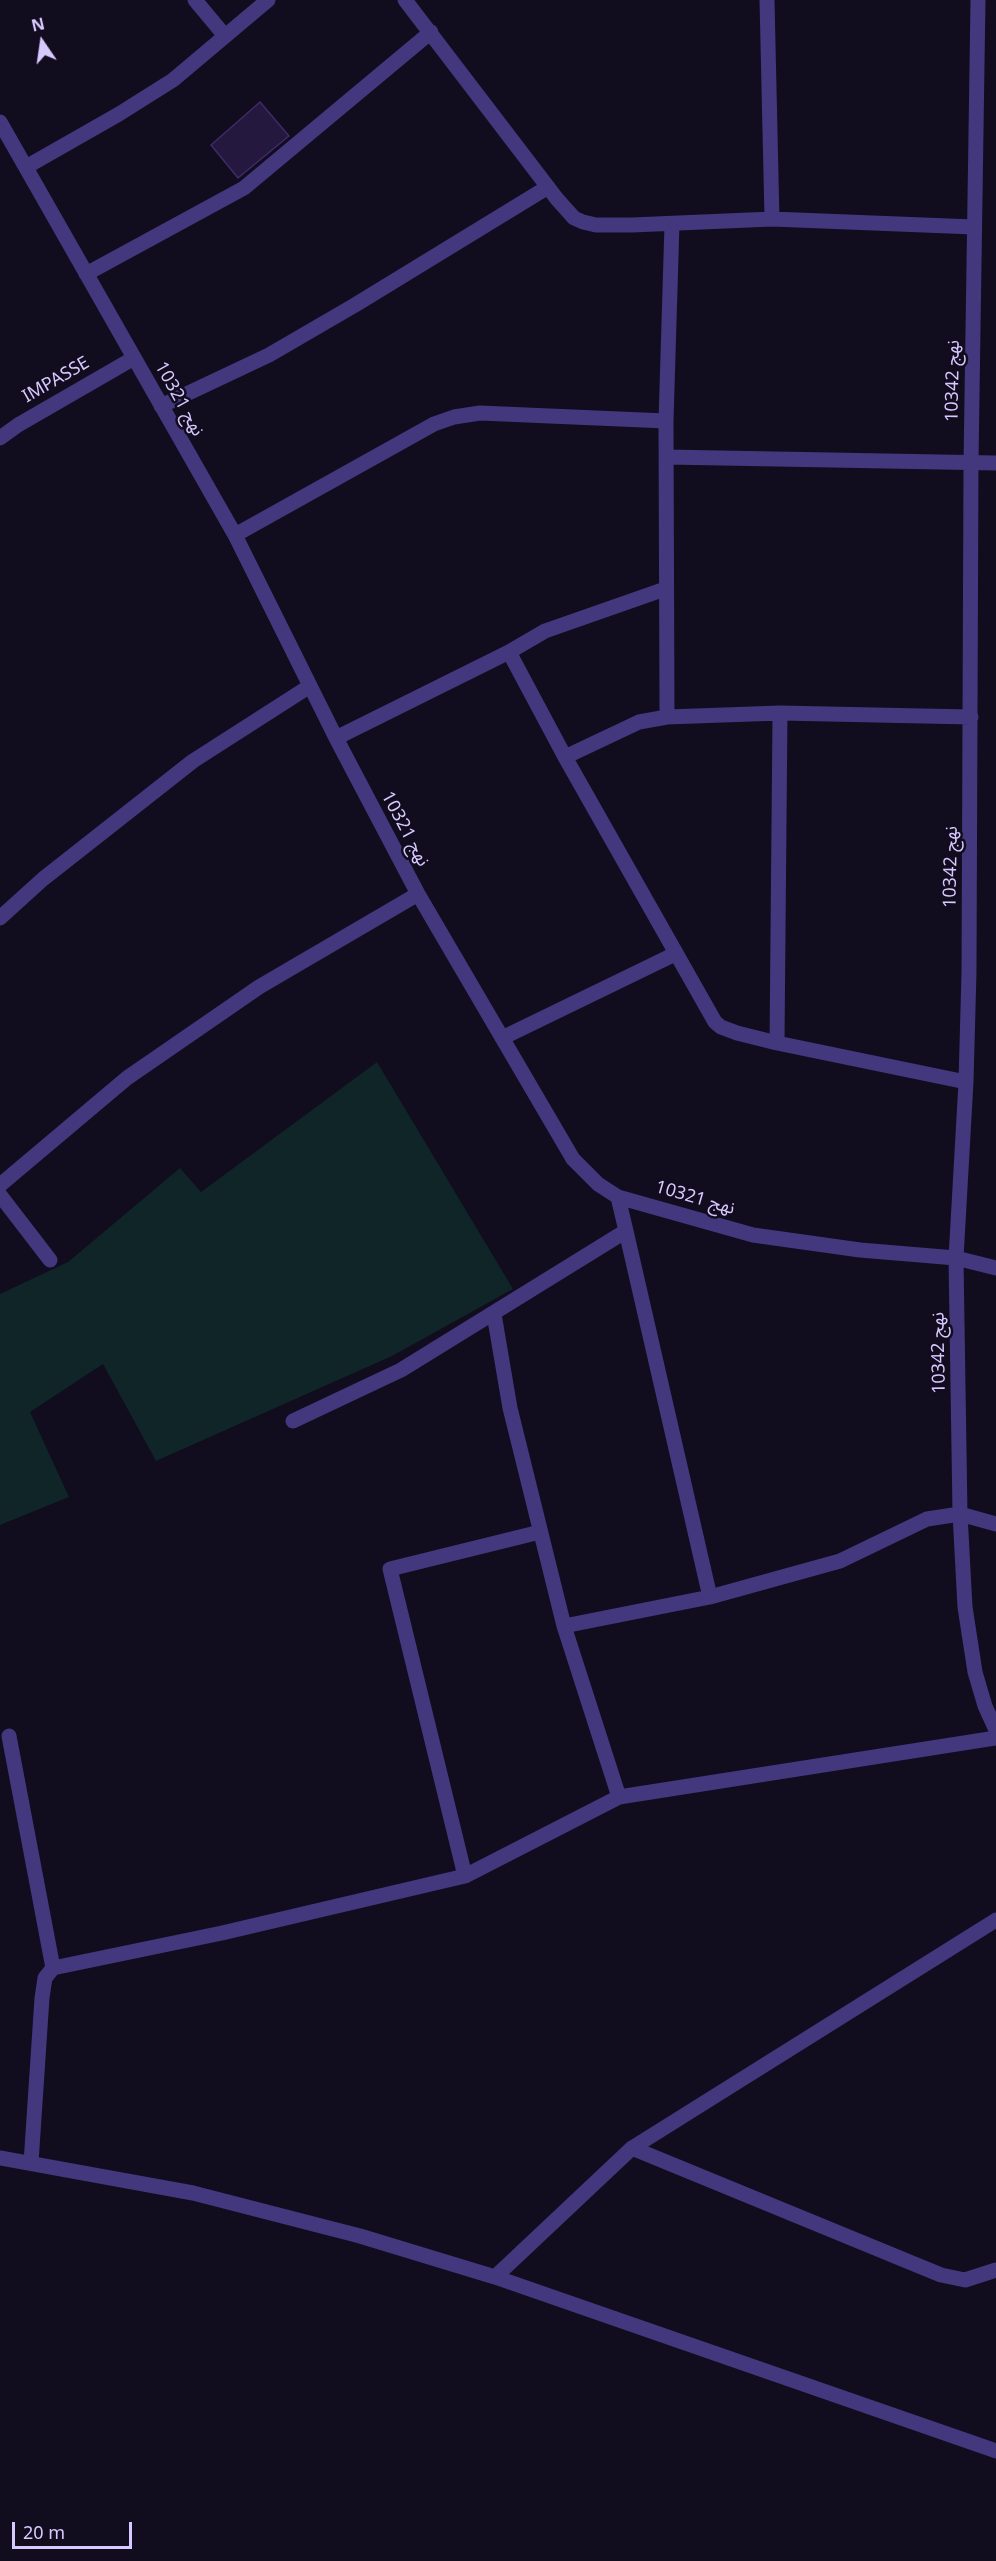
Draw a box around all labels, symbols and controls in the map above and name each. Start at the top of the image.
north arrow [12,12,72,72]
text: N [29,12,47,37]
street label: نهج 10342 [941,340,965,422]
street label: IMPASSE [19,352,93,408]
street label: نهج 10321 [150,358,208,440]
street label: نهج 10321 [376,788,434,870]
street label: نهج 10342 [939,826,963,908]
street label: نهج 10321 [653,1176,737,1220]
street label: نهج 10342 [927,1312,951,1394]
scale bar [15,2510,135,2548]
text: 20 m [23,2520,65,2544]

